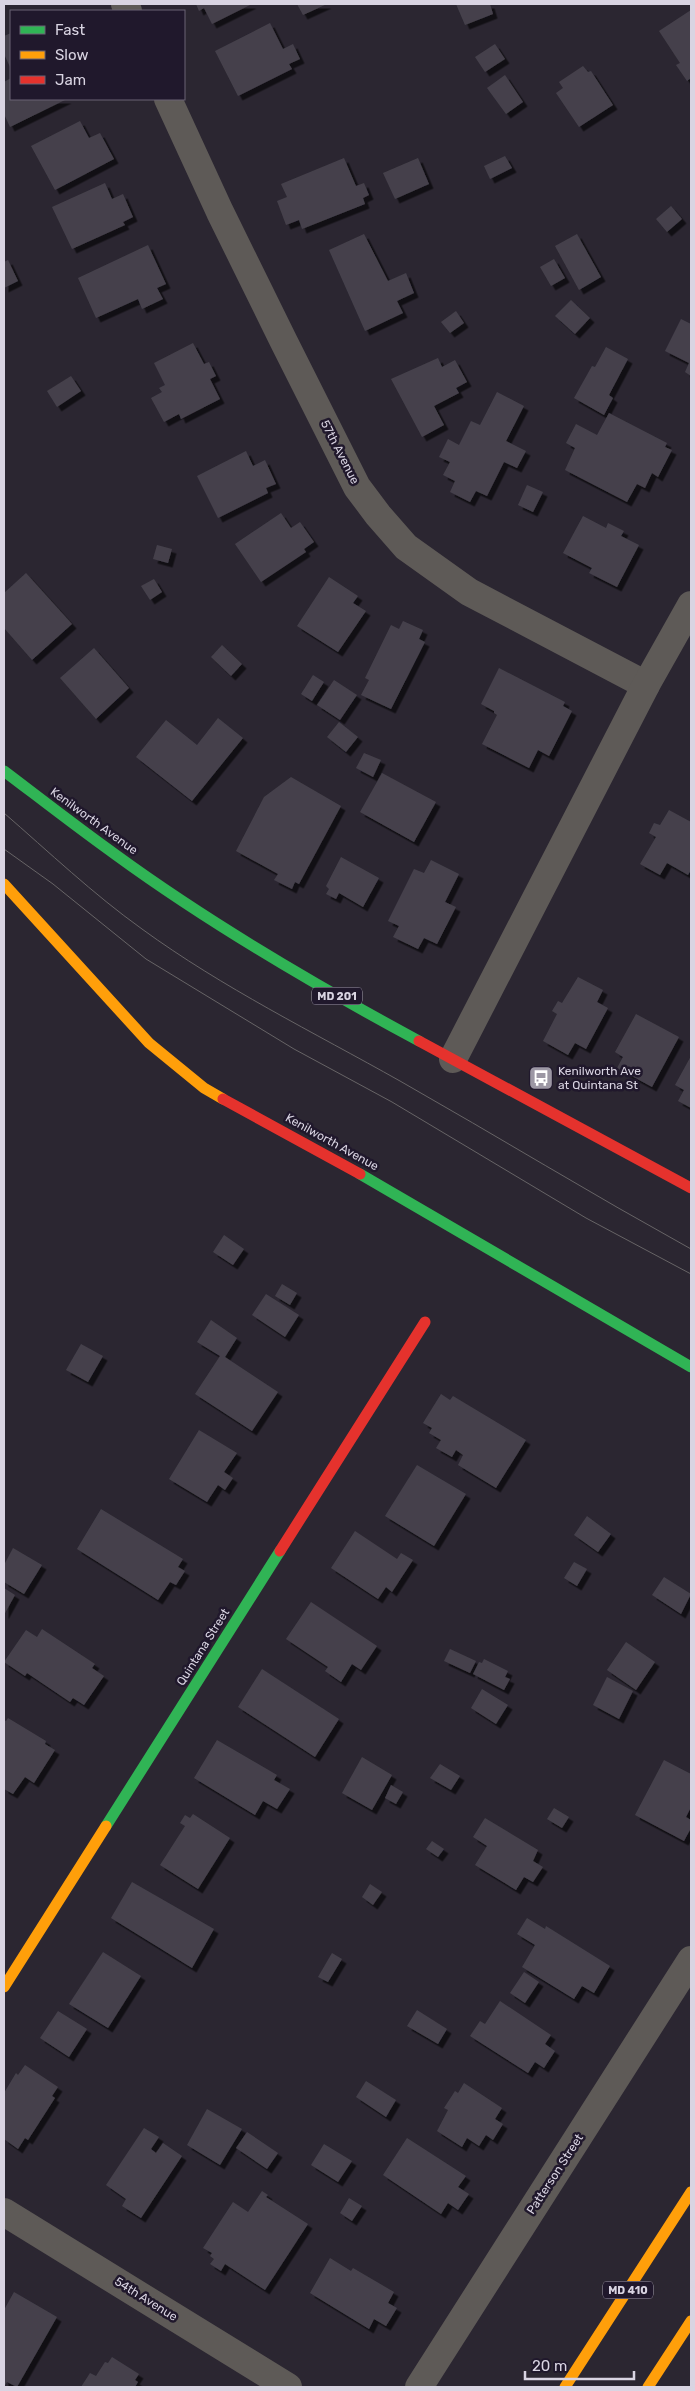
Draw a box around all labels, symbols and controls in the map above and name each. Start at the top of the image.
legend [10,10,185,100]
text: Fast [55,21,85,39]
text: Slow [55,46,88,64]
text: Jam [55,71,86,89]
street label: 57th Avenue [318,418,362,487]
street label: Kenilworth Avenue [48,785,140,857]
road number: MD 201 [312,988,362,1004]
place label: Kenilworth Ave at Quintana St [558,1064,641,1092]
bus stop icon: Kenilworth Ave at Quintana St [528,1065,554,1091]
street label: Kenilworth Avenue [283,1111,381,1174]
street label: Quintana Street [174,1606,232,1688]
street label: Patterson Street [524,2131,586,2217]
street label: 54th Avenue [112,2274,180,2324]
road number: MD 410 [603,2282,653,2298]
scale bar [525,2348,634,2380]
text: 20 m [532,2357,567,2375]

